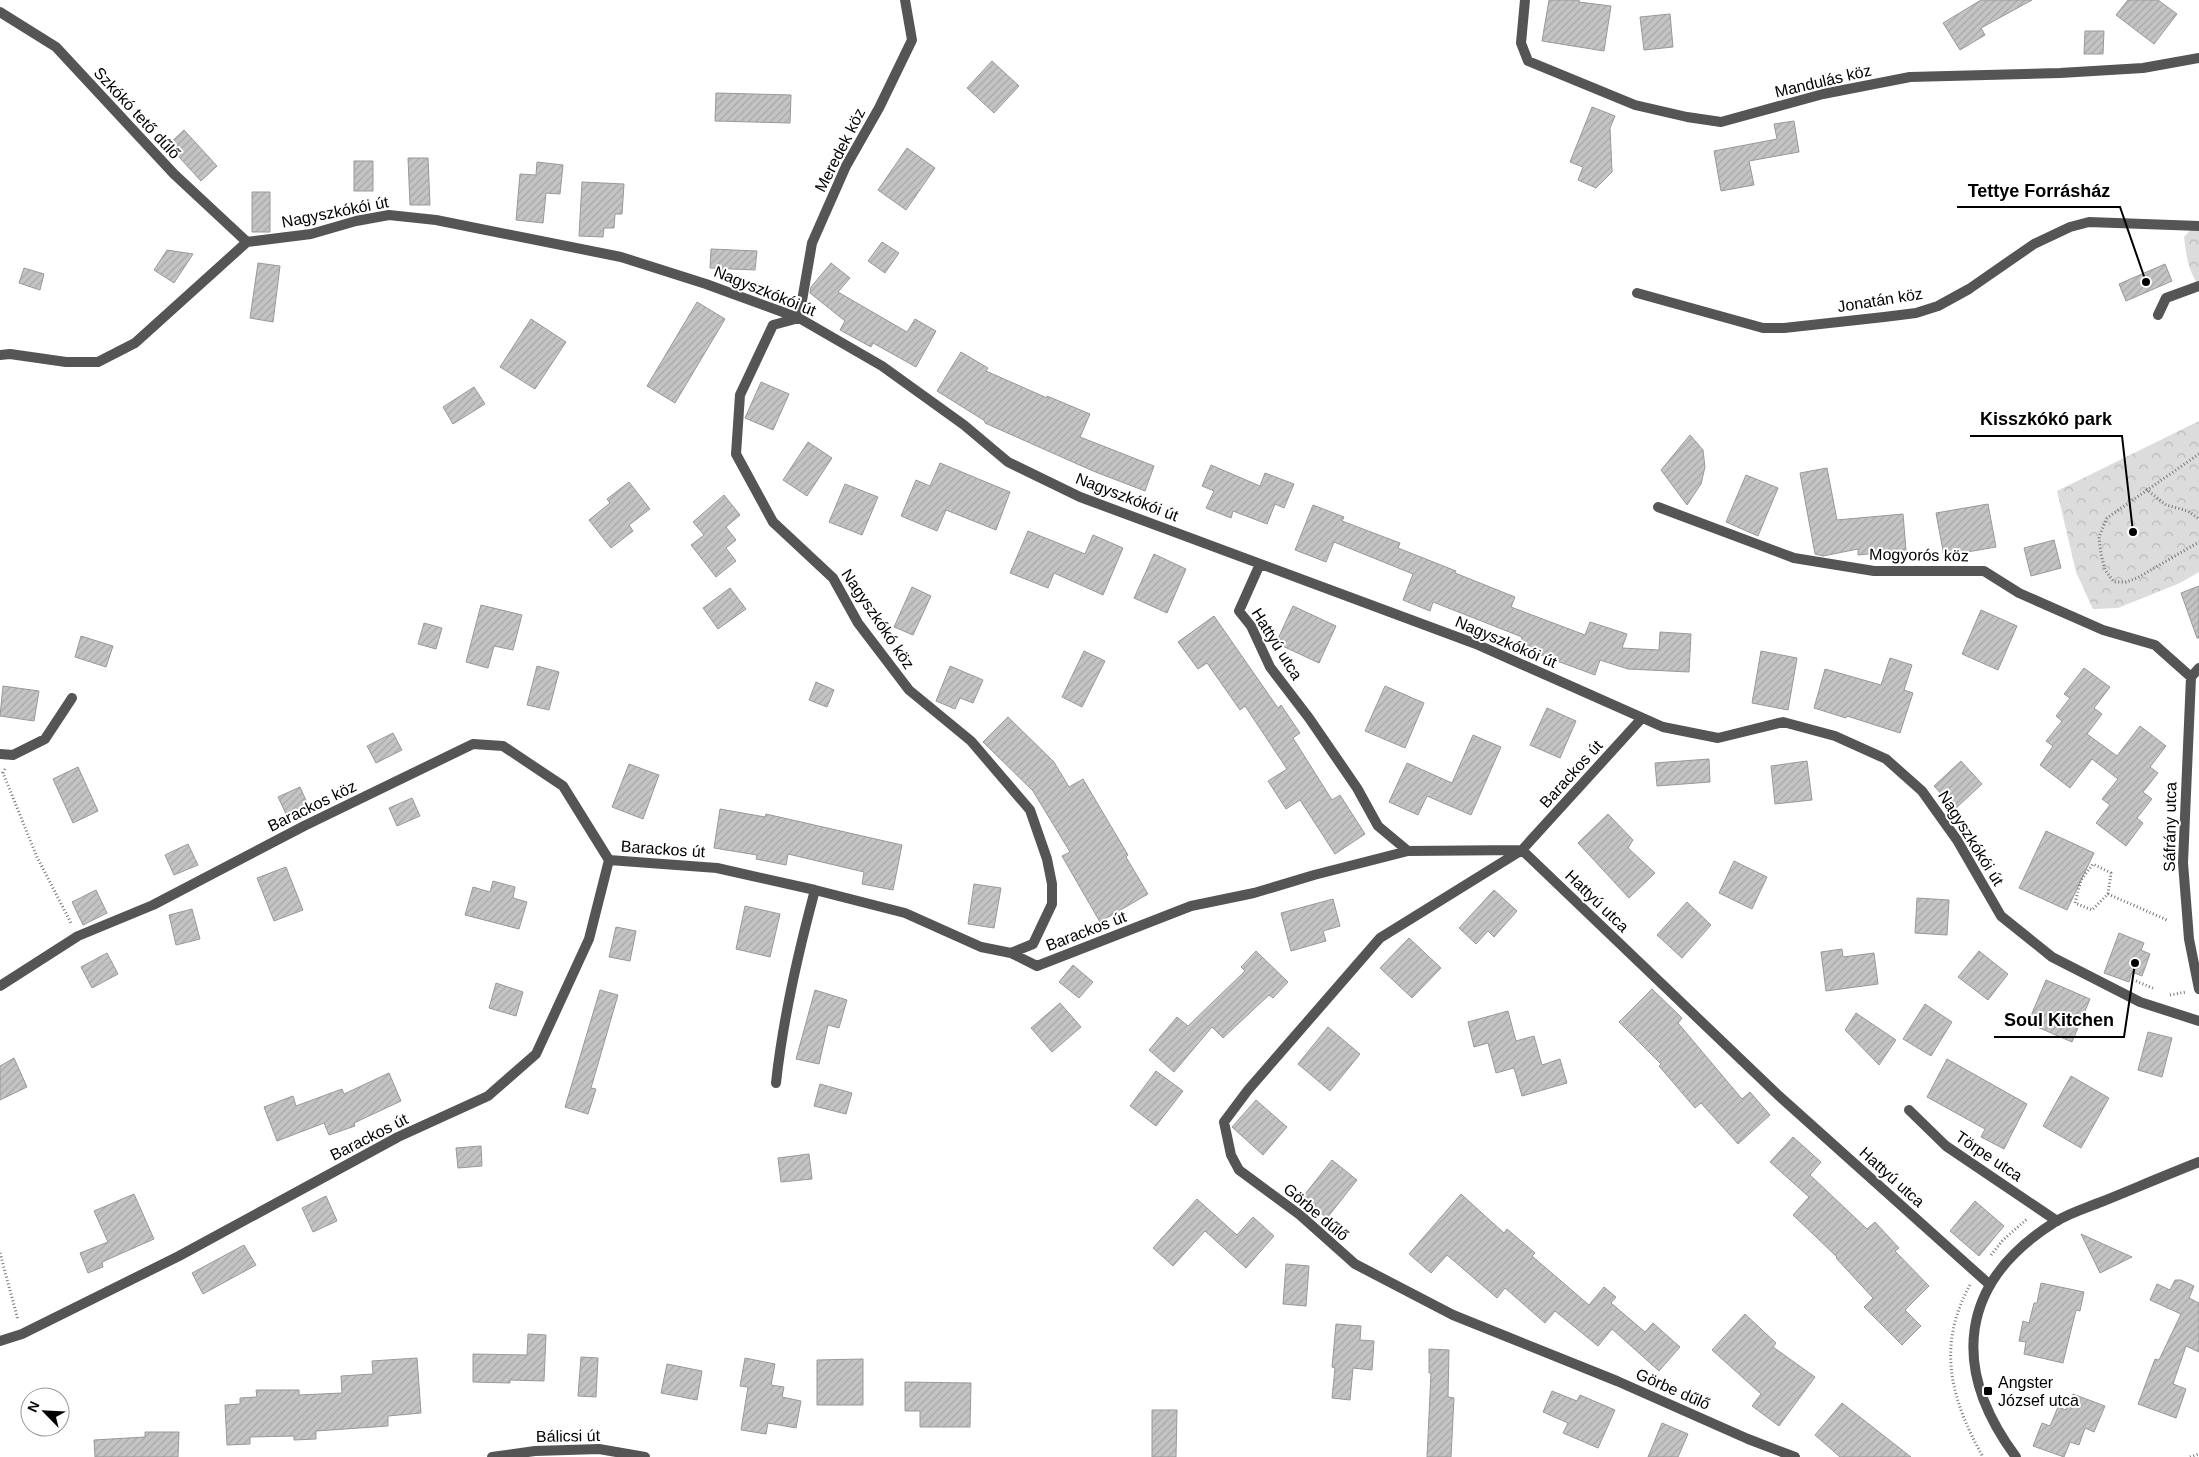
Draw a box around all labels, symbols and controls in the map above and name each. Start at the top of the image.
street label: Mandulás köz [1773,62,1873,100]
street label: Szkókó tető dűlő [90,64,184,162]
street label: Meredek köz [812,105,868,195]
callout: Tettye Forrásház [1957,174,2120,207]
text: Tettye Forrásház [1968,181,2110,201]
street label: Nagyszkókói út [280,193,390,231]
street label: Nagyszkókói út [712,263,819,319]
street label: Jonatán köz [1836,285,1924,315]
callout: Kisszkókó park [1970,403,2122,436]
text: Kisszkókó park [1980,409,2113,429]
street label: Nagyszkókói út [1073,470,1181,525]
street label: Mogyorós köz [1869,546,1969,564]
street label: Nagyszkókó köz [838,566,918,672]
street label: Hattyú utca [1248,605,1306,683]
street label: Nagyszkókói út [1453,613,1560,671]
street label: Barackos út [1536,737,1606,811]
street label: Barackos köz [265,777,359,835]
street label: Sáfrány utca [2161,782,2179,872]
street label: Nagyszkókói út [1935,787,2007,889]
street label: Barackos út [620,838,706,860]
street label: Hattyú utca [1562,867,1632,935]
street label: Barackos út [1044,908,1129,954]
callout: Soul Kitchen [1994,1004,2124,1037]
text: Soul Kitchen [2004,1010,2114,1030]
street label: Barackos út [328,1110,411,1164]
street label: Törpe utca [1953,1128,2026,1184]
street label: Hattyú utca [1856,1144,1928,1210]
street label: Görbe dűlő [1280,1180,1352,1244]
street label: Görbe dűlő [1633,1365,1713,1413]
place label: Angster József utca [1998,1374,2079,1409]
marker: Angster József utca [1982,1385,1994,1397]
north arrow [20,1387,70,1437]
text: N [24,1399,42,1415]
street label: Bálicsi út [536,1427,601,1445]

